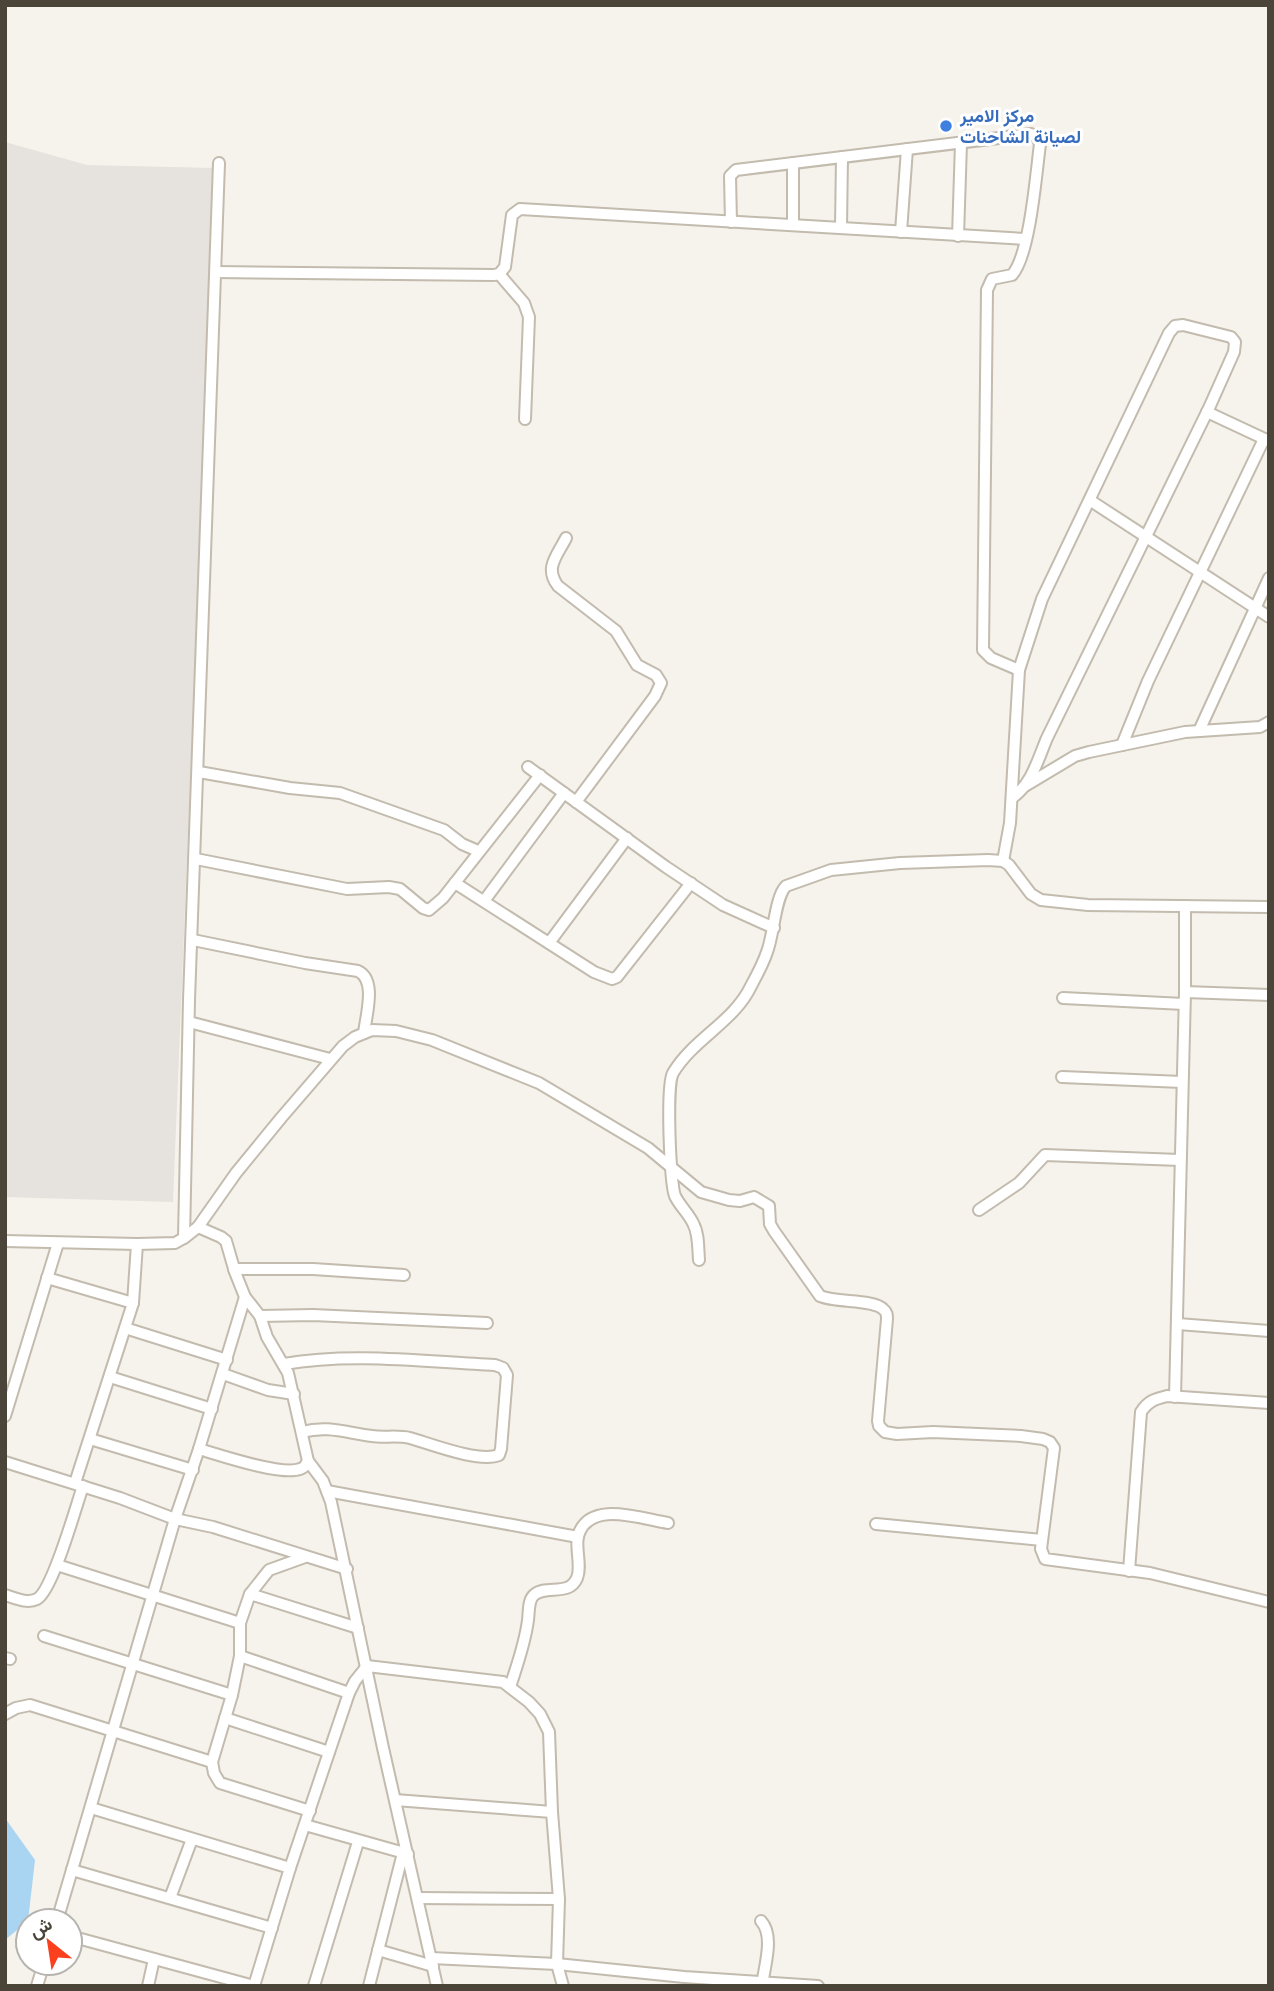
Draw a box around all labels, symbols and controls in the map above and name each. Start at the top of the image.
place label: مركز الامير لصيانة الشاحنات [959,105,1081,148]
marker: مركز الامير لصيانة الشاحنات [938,118,954,134]
north arrow [14,1907,84,1977]
text: ش [25,1912,57,1943]

